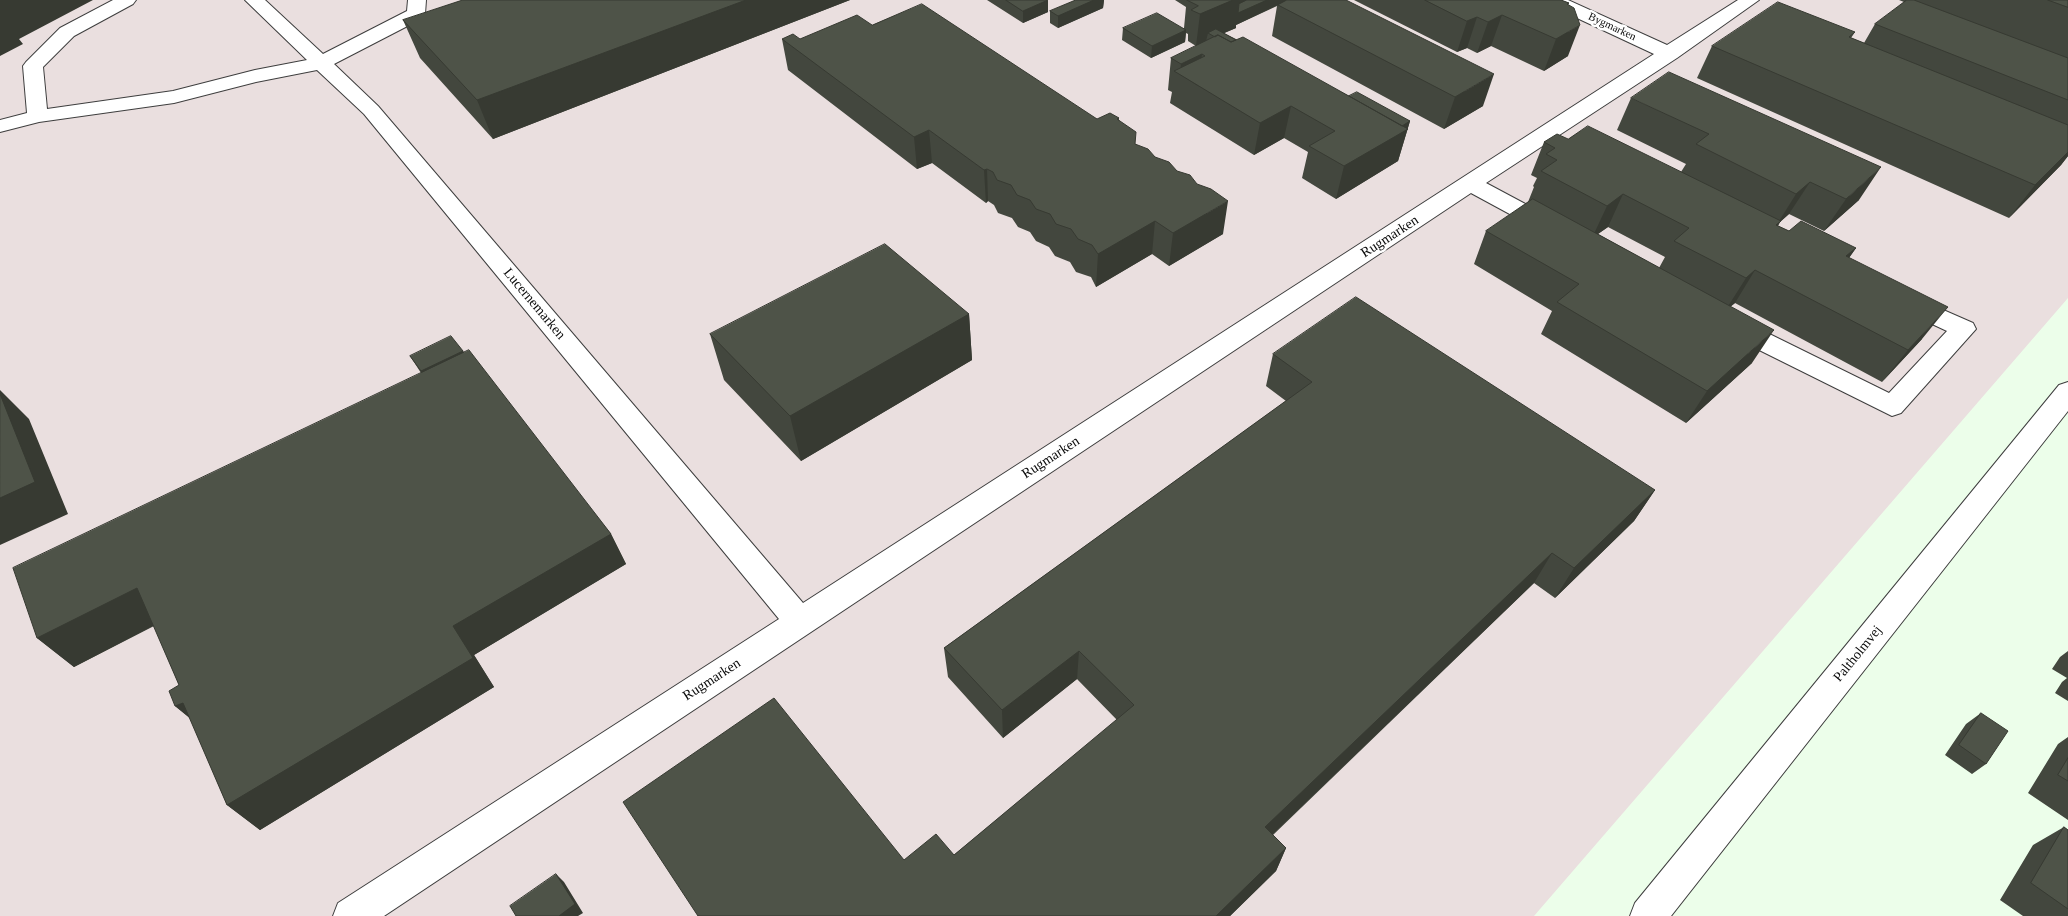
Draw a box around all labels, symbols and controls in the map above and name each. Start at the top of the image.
street label: Bygmarken [1586,10,1638,44]
street label: Rugmarken [1358,212,1422,262]
street label: Lucernemarken [499,265,569,343]
street label: Rugmarken [1019,433,1083,483]
street label: Paltholmvej [1830,622,1886,686]
street label: Rugmarken [680,655,744,705]

